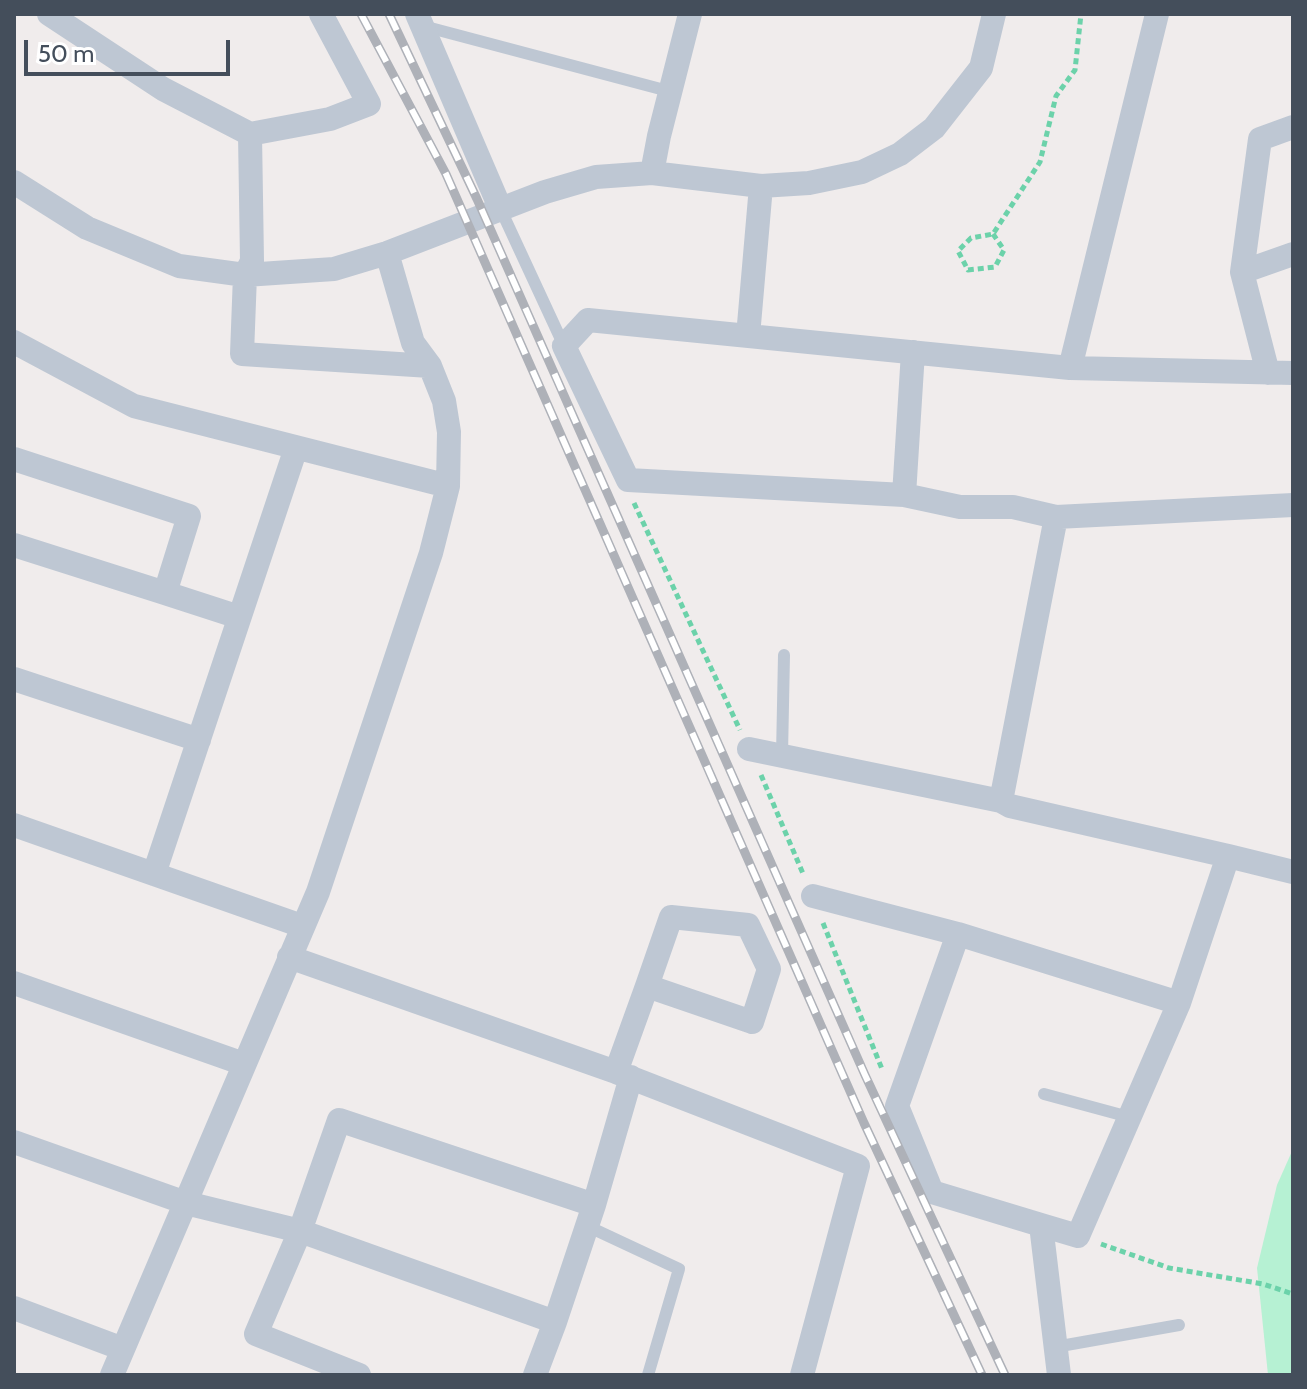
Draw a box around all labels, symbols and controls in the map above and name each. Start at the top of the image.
scale bar [28,24,234,74]
text: 50 m [38,39,94,68]

